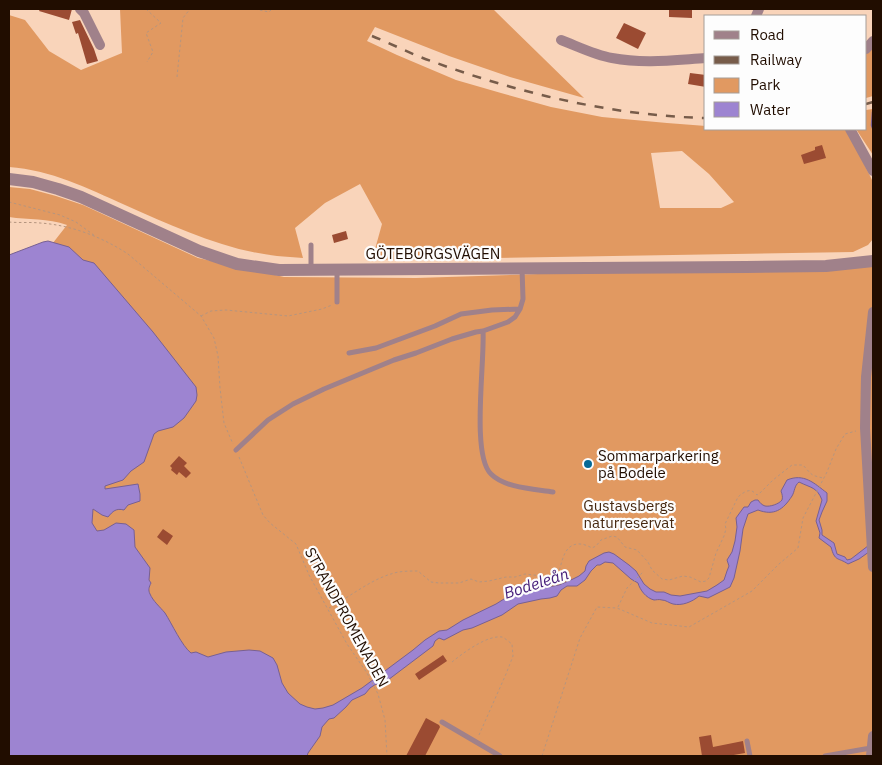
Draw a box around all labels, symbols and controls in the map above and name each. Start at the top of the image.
legend [704,15,867,130]
text: Road [750,25,785,44]
text: Railway [750,50,803,69]
text: Park [750,75,780,94]
text: Water [750,100,791,119]
street label: GÖTEBORGSVÄGEN [366,244,500,263]
place label: Sommarparkering på Bodele [598,446,719,482]
marker: Sommarparkering på Bodele [582,458,594,470]
park label: Gustavsbergs naturreservat [583,496,675,532]
street label: STRANDPROMENADEN [301,544,393,690]
water label: Bodeleån [501,563,571,603]

